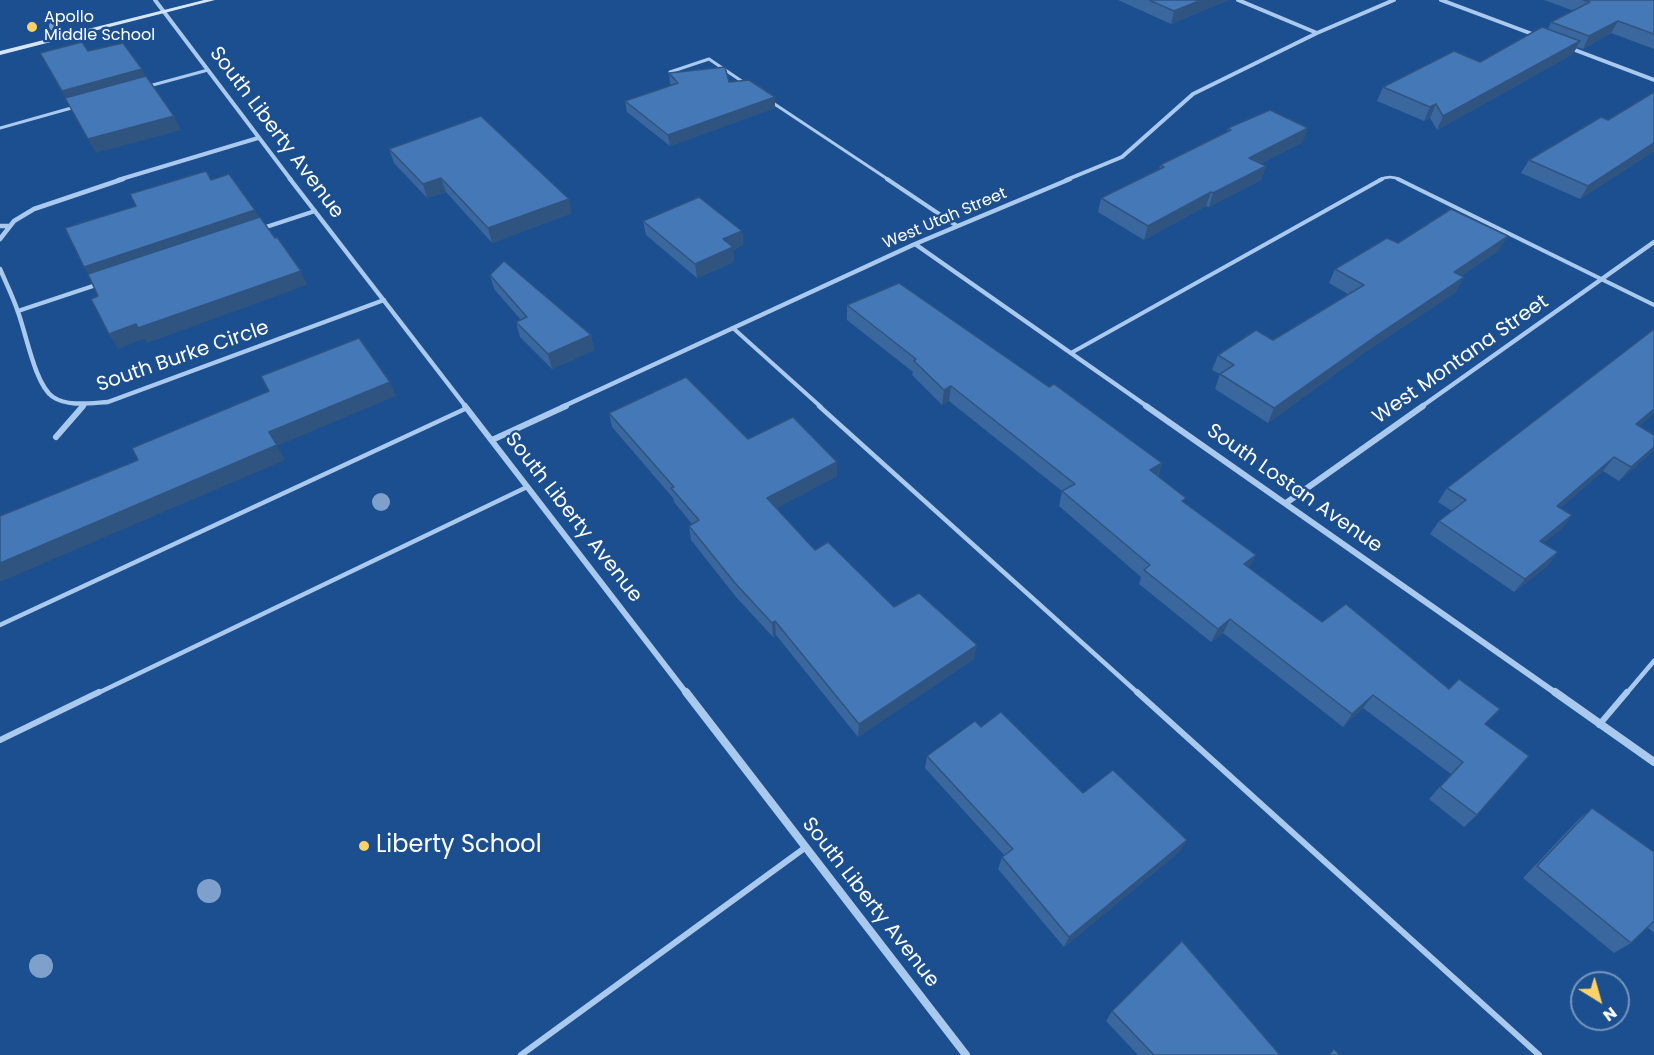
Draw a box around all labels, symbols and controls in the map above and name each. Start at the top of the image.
place label: Apollo Middle School [44,8,155,46]
marker: Apollo Middle School [25,20,39,34]
street label: South Liberty Avenue [204,42,348,224]
street label: West Utah Street [880,184,1010,254]
street label: West Montana Street [1369,290,1553,430]
street label: South Burke Circle [94,316,272,398]
street label: South Lostan Avenue [1202,419,1386,559]
street label: South Liberty Avenue [499,428,647,608]
street label: South Liberty Avenue [796,813,944,993]
place label: Liberty School [376,832,542,860]
marker: Liberty School [357,839,371,853]
north arrow [1570,971,1630,1031]
text: N [1598,1001,1622,1027]

